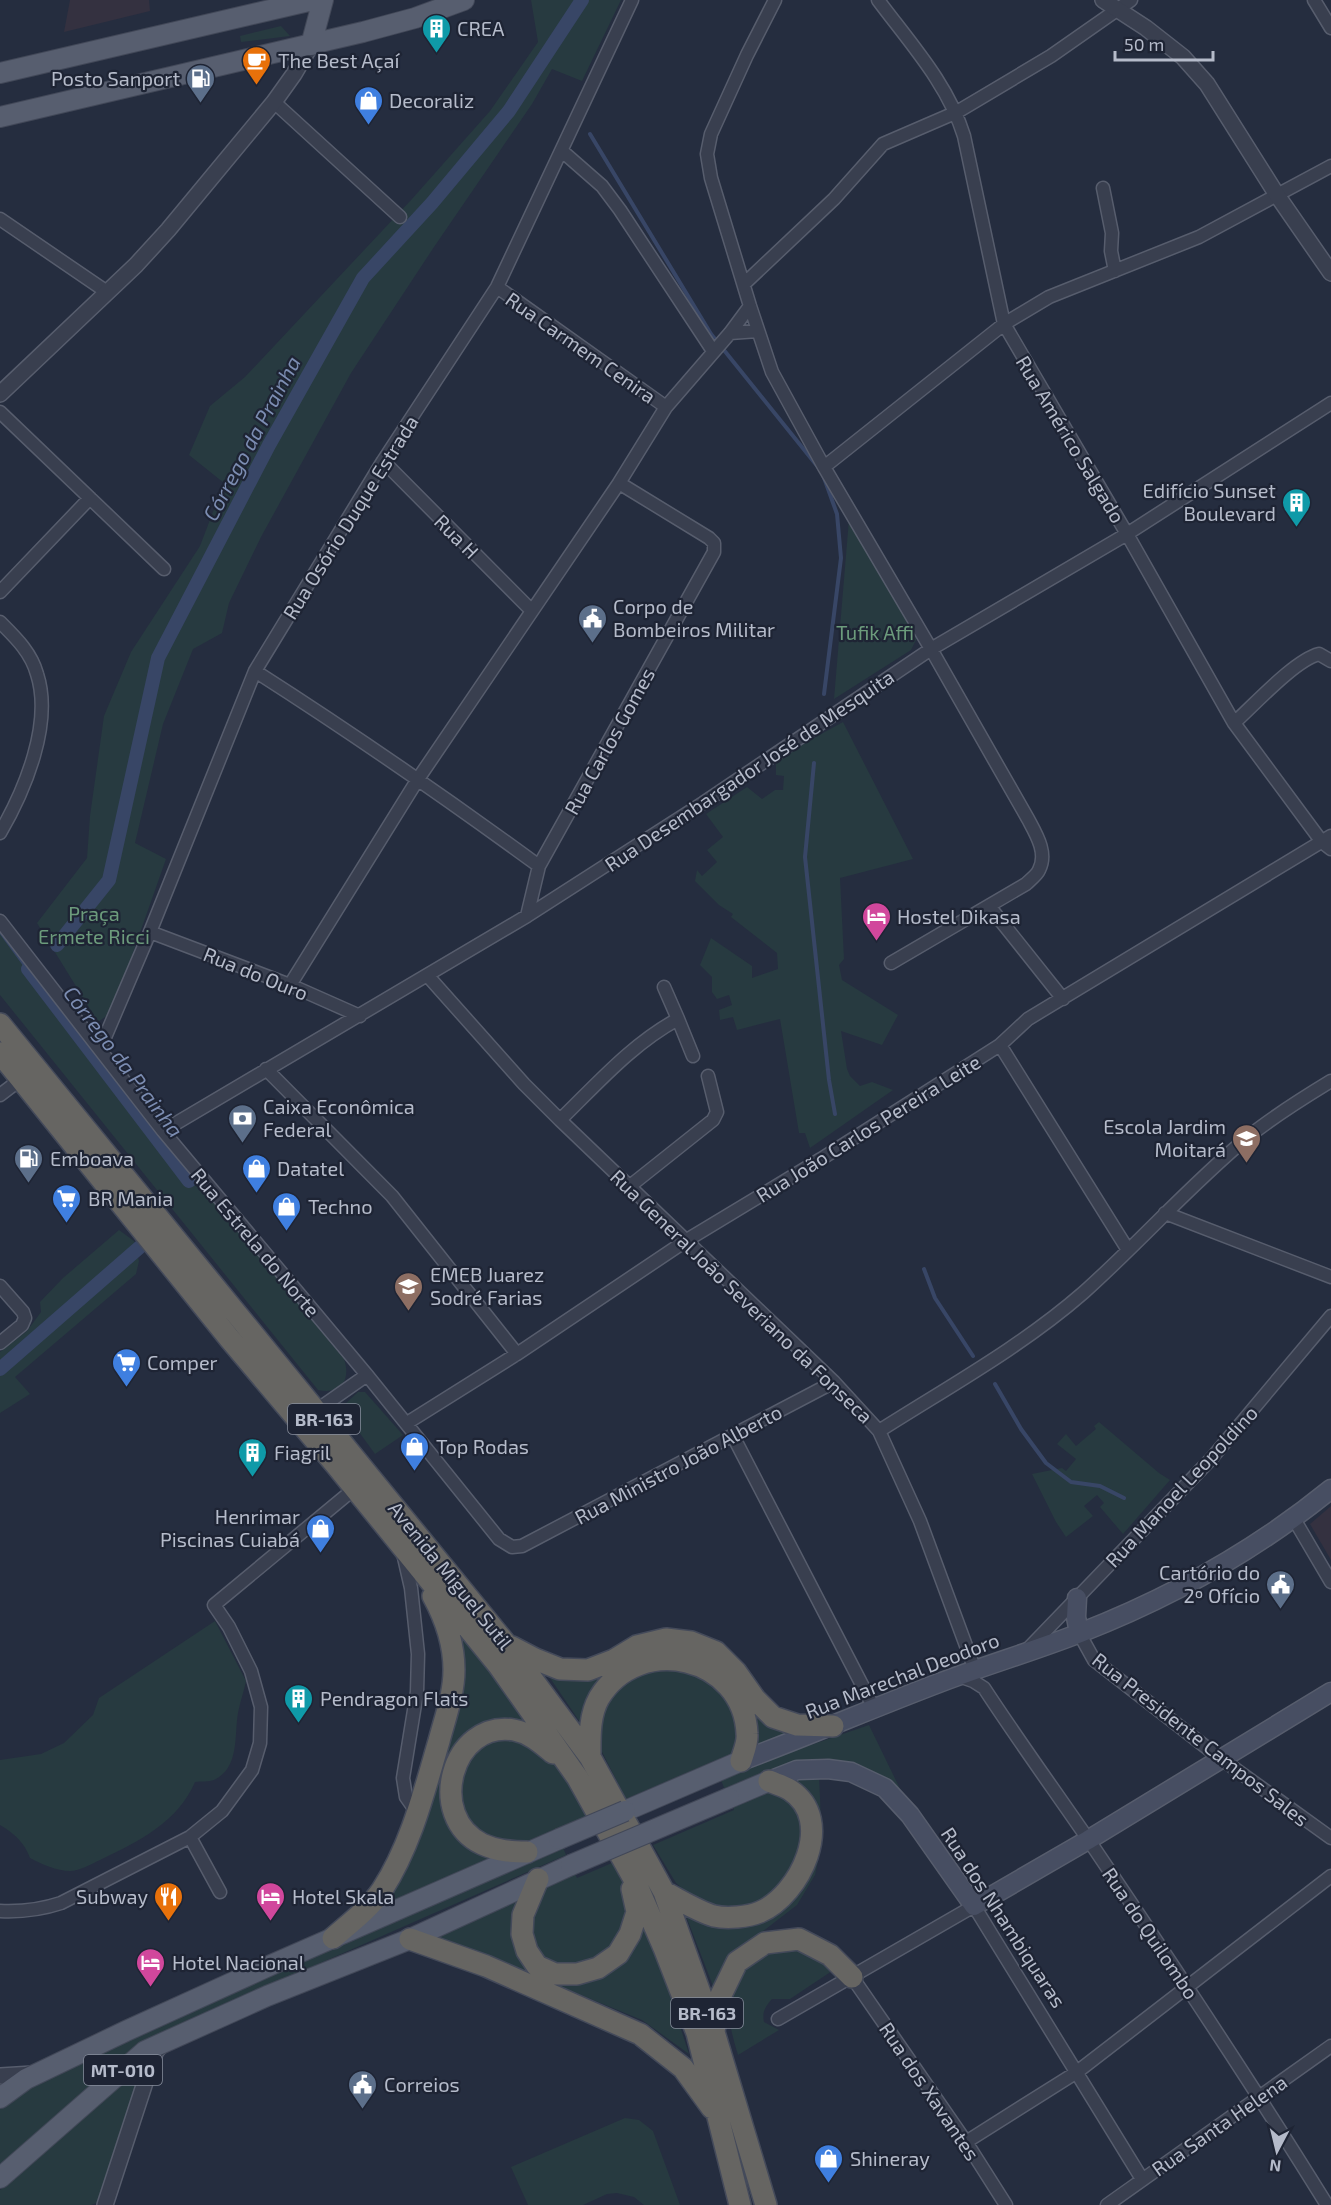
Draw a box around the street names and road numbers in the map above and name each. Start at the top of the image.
street label: Rua Carmem Cenira [501,286,661,408]
street label: Rua Américo Salgado [1012,351,1130,527]
street label: Rua Osório Duque Estrada [277,411,423,623]
street label: Rua H [430,509,484,563]
street label: Rua Carlos Gomes [559,664,659,818]
street label: Rua Desembargador José de Mesquita [600,664,898,876]
street label: Rua do Ouro [200,941,312,1005]
street label: Rua João Carlos Pereira Leite [752,1049,984,1207]
street label: Rua Estrela do Norte [187,1163,325,1321]
street label: Rua General João Severiano da Fonseca [606,1164,878,1428]
street label: Rua Ministro João Alberto [570,1399,786,1529]
street label: Rua Manoel Leopoldino [1100,1400,1262,1572]
road number: BR-163 [288,1404,360,1434]
street label: Avenida Miguel Sutil [384,1496,518,1654]
street label: Rua Marechal Deodoro [802,1627,1002,1723]
street label: Rua Presidente Campos Sales [1088,1647,1314,1831]
street label: Rua dos Nhambiquaras [937,1822,1071,2012]
street label: Rua do Quilombo [1098,1863,1204,2003]
road number: BR-163 [671,1998,743,2028]
street label: Rua dos Xavantes [875,2017,985,2165]
road number: MT-010 [84,2055,162,2085]
street label: Rua Santa Helena [1147,2069,1291,2181]

